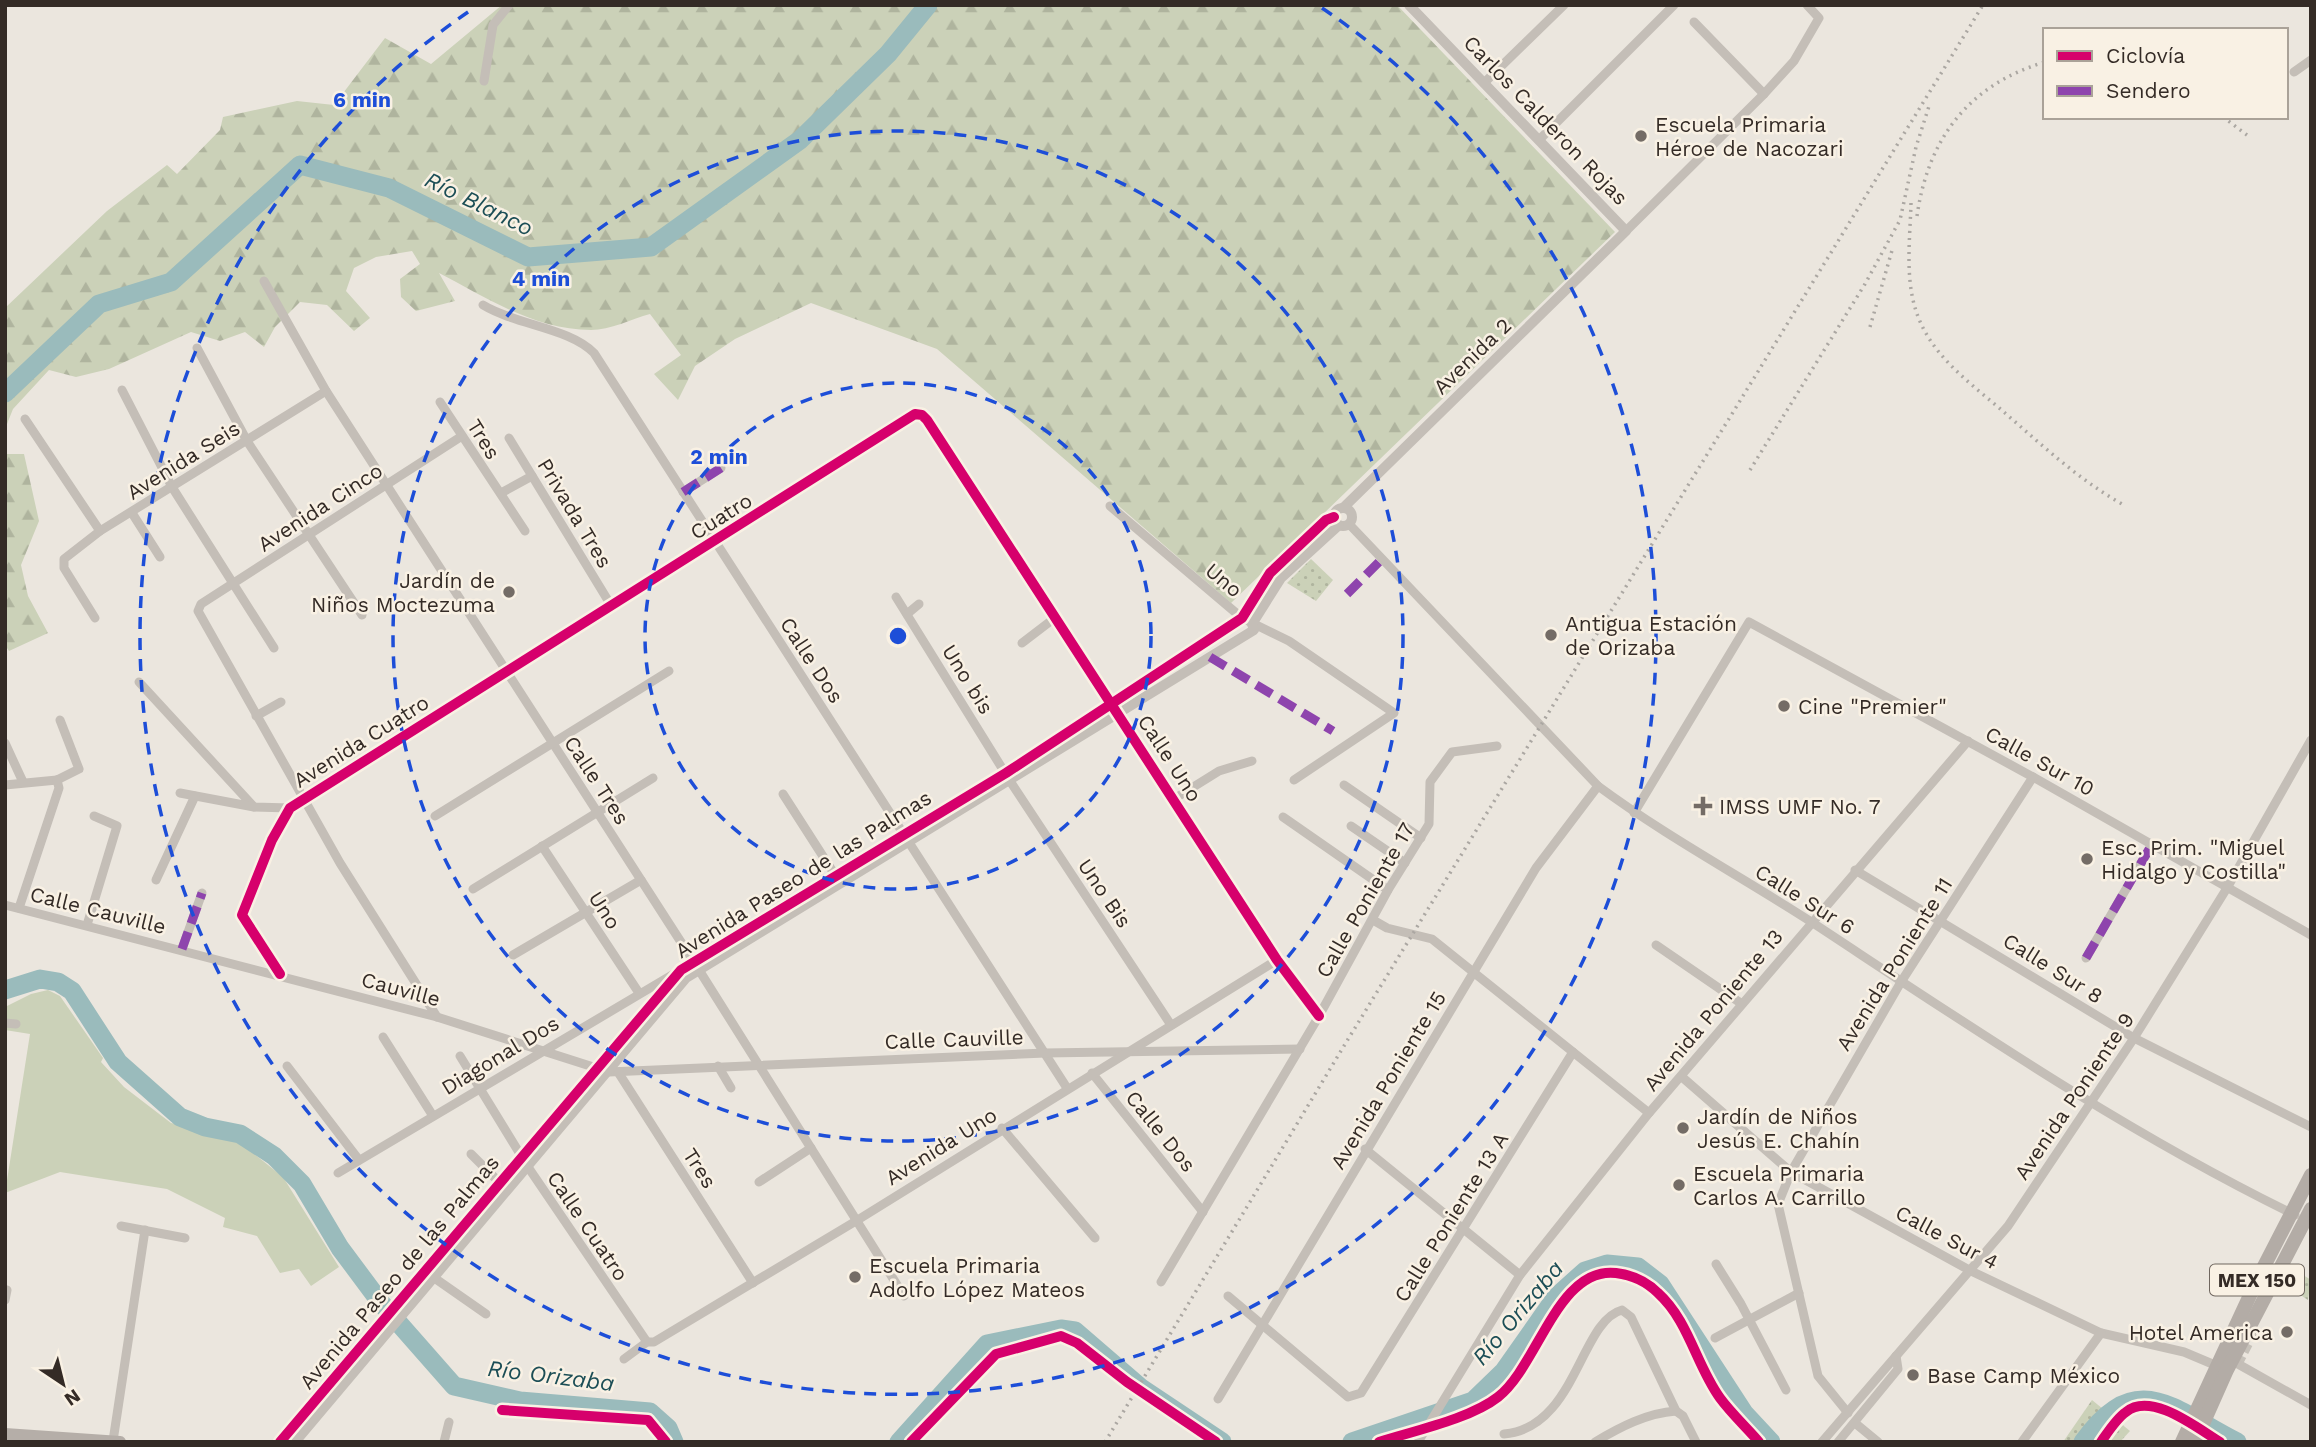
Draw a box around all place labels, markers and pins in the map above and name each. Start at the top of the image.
place label: Escuela Primaria Héroe de Nacozari [1655,112,1844,161]
marker: Escuela Primaria Héroe de Nacozari [1633,128,1649,144]
place label: Jardín de Niños Moctezuma [311,568,495,617]
marker: Jardín de Niños Moctezuma [501,584,517,600]
place label: Antigua Estación de Orizaba [1565,611,1737,660]
centre of rings [886,624,910,648]
marker: Antigua Estación de Orizaba [1543,627,1559,643]
place label: Cine "Premier" [1798,694,1947,719]
marker: Cine "Premier" [1776,698,1792,714]
place label: IMSS UMF No. 7 [1719,794,1881,819]
marker: IMSS UMF No. 7 [1693,796,1713,816]
place label: Esc. Prim. "Miguel Hidalgo y Costilla" [2101,835,2286,884]
marker: Esc. Prim. "Miguel Hidalgo y Costilla" [2079,851,2095,867]
place label: Jardín de Niños Jesús E. Chahín [1697,1104,1860,1153]
marker: Jardín de Niños Jesús E. Chahín [1675,1120,1691,1136]
place label: Escuela Primaria Carlos A. Carrillo [1693,1161,1866,1210]
marker: Escuela Primaria Carlos A. Carrillo [1671,1177,1687,1193]
place label: Escuela Primaria Adolfo López Mateos [869,1253,1085,1302]
marker: Escuela Primaria Adolfo López Mateos [847,1269,863,1285]
place label: Hotel America [2129,1320,2273,1345]
marker: Hotel America [2279,1324,2295,1340]
place label: Base Camp México [1927,1363,2120,1388]
marker: Base Camp México [1905,1367,1921,1383]

